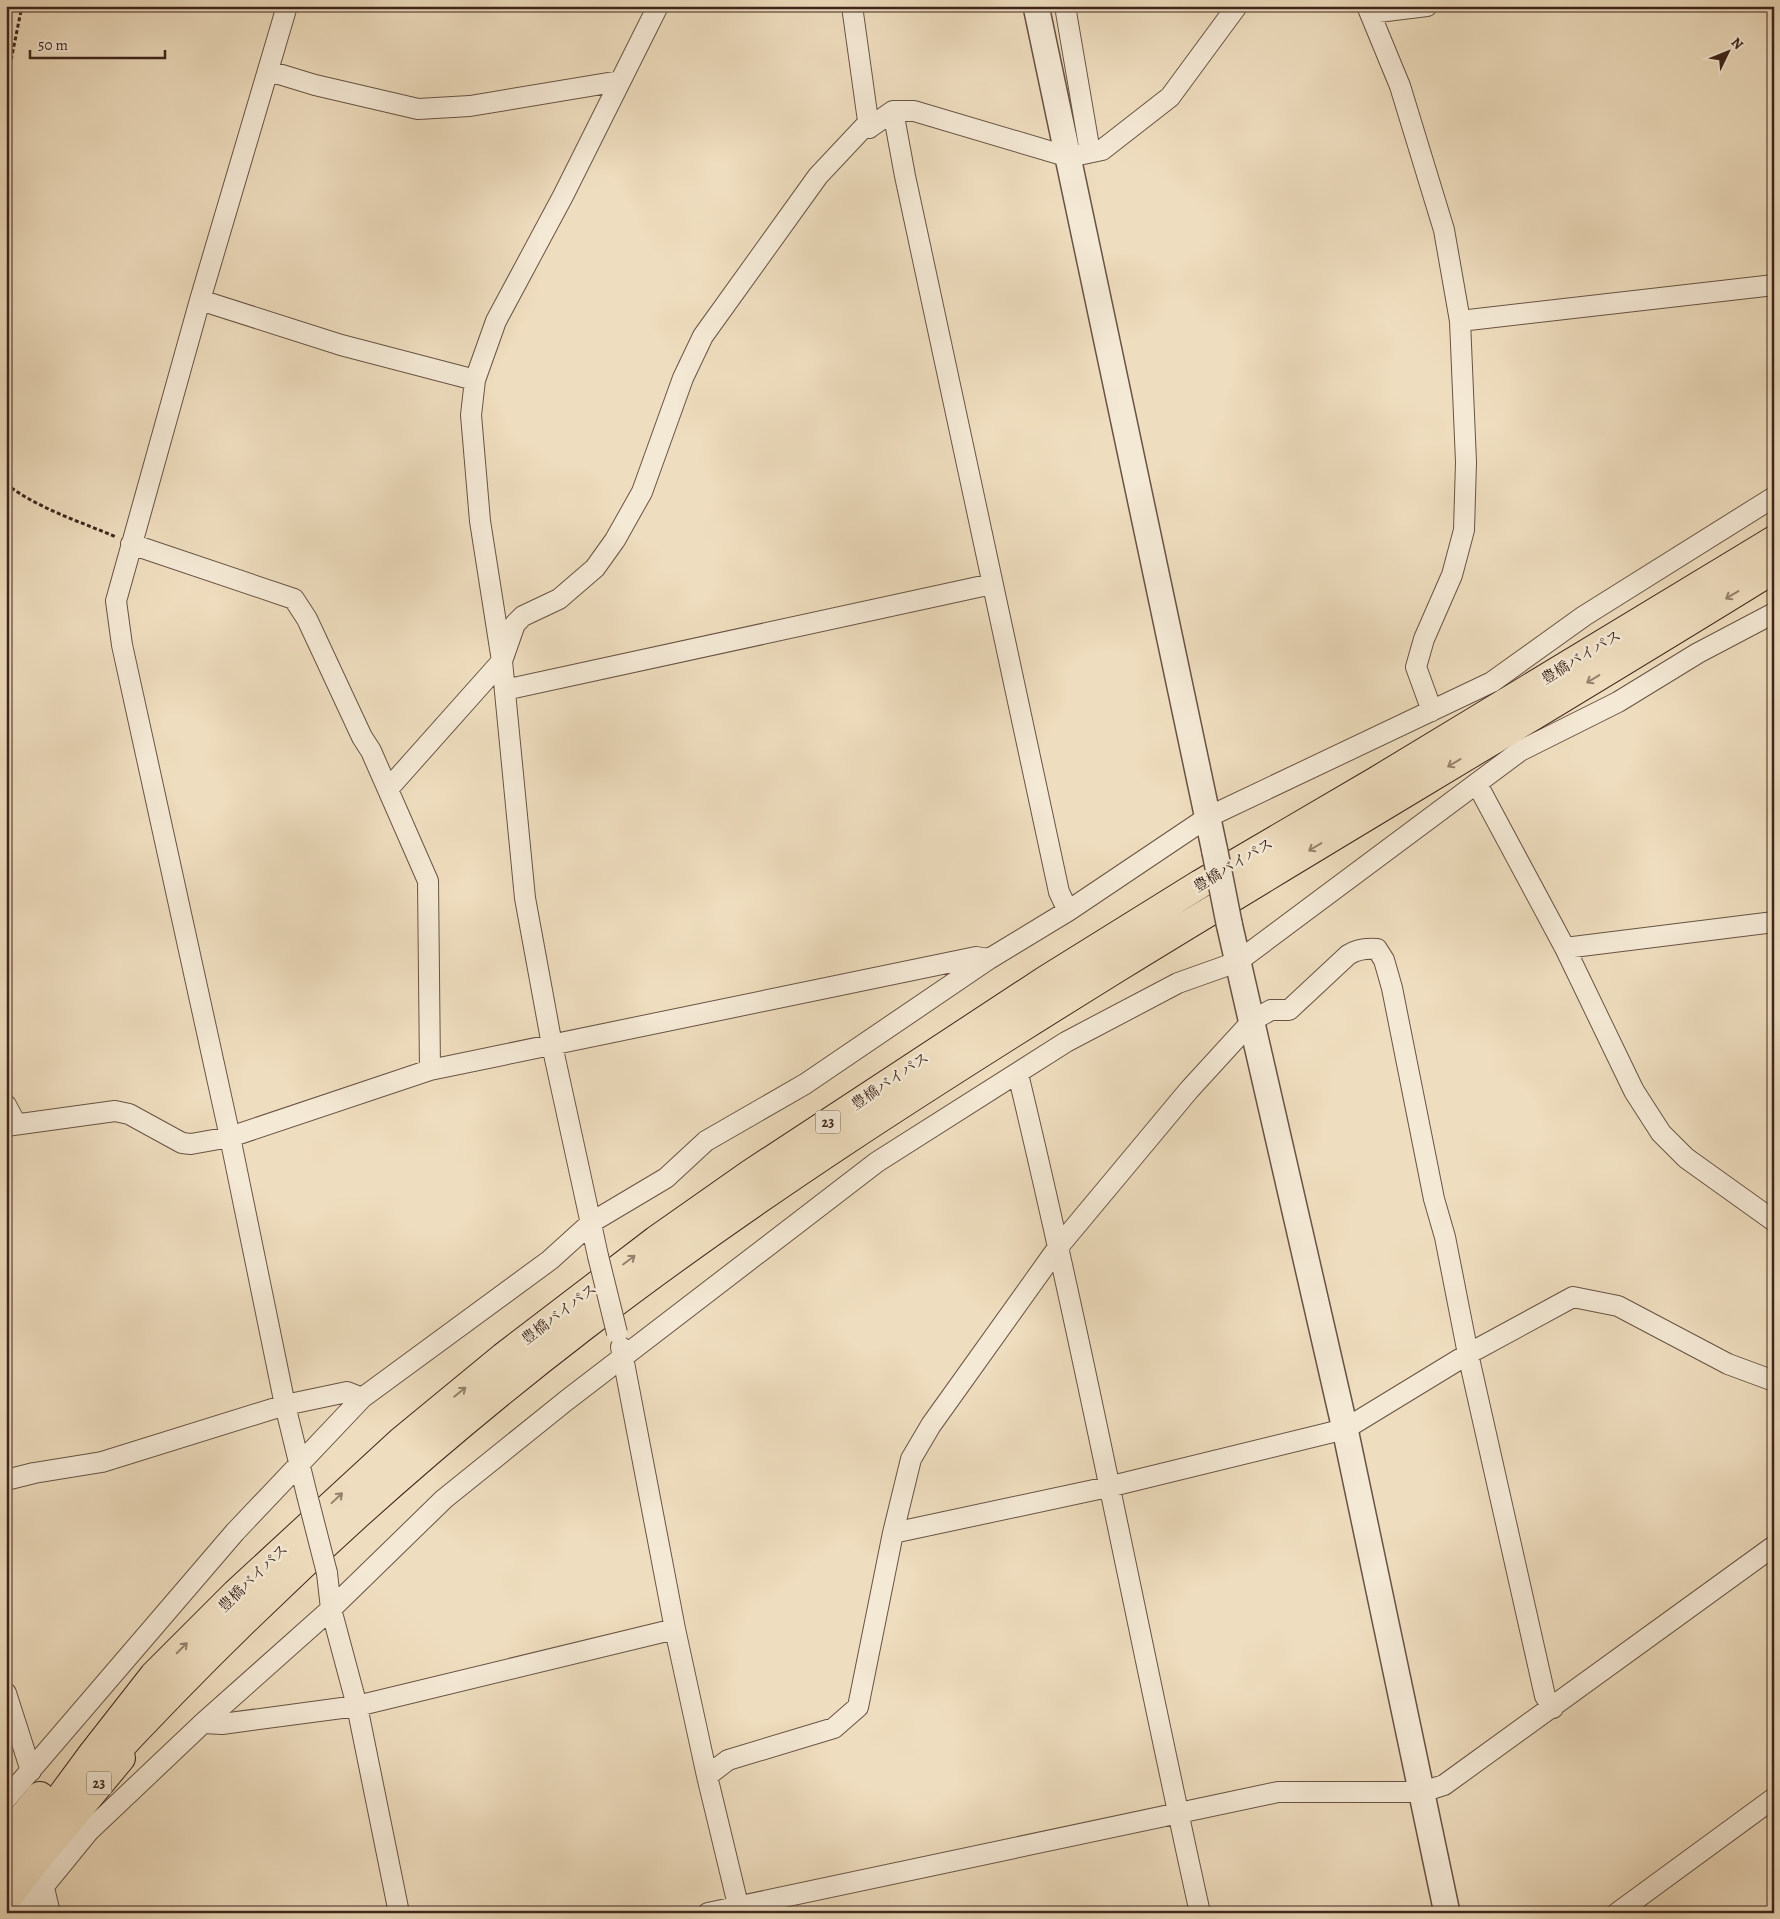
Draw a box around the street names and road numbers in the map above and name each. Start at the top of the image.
street label: 豊橋バイパス [1537,625,1625,689]
street label: 豊橋バイパス [1189,833,1277,897]
street label: 豊橋バイパス [847,1048,933,1114]
road number: 23 [816,1110,840,1134]
street label: 豊橋バイパス [517,1279,601,1349]
street label: 豊橋バイパス [214,1540,292,1616]
road number: 23 [86,1772,112,1795]

